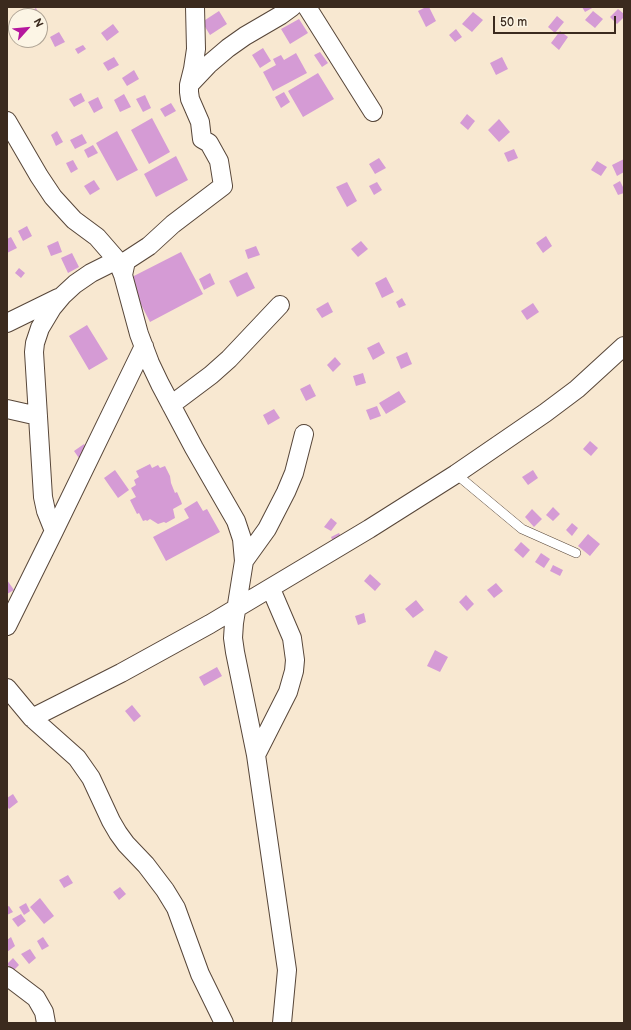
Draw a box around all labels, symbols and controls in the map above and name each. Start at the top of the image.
north arrow [8,8,48,48]
scale bar [495,8,618,34]
text: 50 m [500,15,527,30]
text: N [31,16,46,29]

